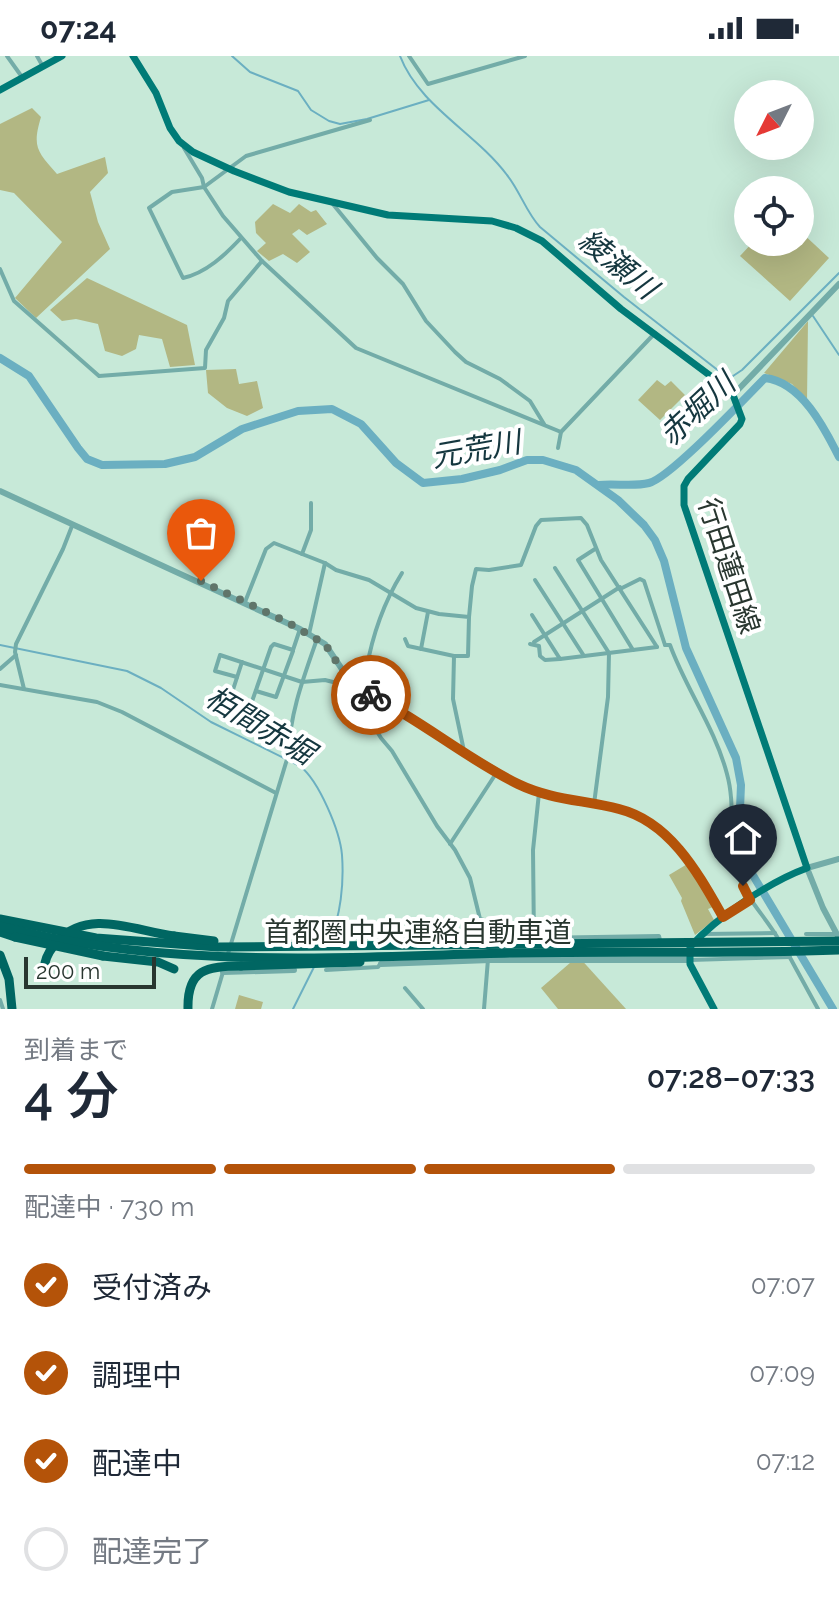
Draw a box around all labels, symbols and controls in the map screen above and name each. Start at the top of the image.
text: 07:24 [40,11,117,46]
north arrow [734,80,814,160]
map controls [734,80,814,256]
button: locate [734,176,814,256]
water label: 綾瀬川 [572,222,666,308]
water label: 赤堀川 [652,363,744,452]
water label: 元荒川 [429,423,526,474]
street label: 行田蓮田線 [692,494,766,638]
pin [167,499,235,581]
icon: bag [179,511,223,555]
courier [331,655,411,735]
icon: bike [349,673,393,717]
water label: 栢間赤堀 [200,679,324,773]
pin [709,804,777,886]
icon: home [721,816,765,860]
street label: 首都圏中央連絡自動車道 [264,916,572,949]
scale bar [24,953,156,989]
text: 200 m [36,958,100,984]
text: 到着まで [24,1035,128,1065]
text: 07:28–07:33 [647,1060,815,1095]
text: 4 分 [24,1065,118,1126]
text: 配達中 · 730 m [24,1192,194,1222]
icon: check [24,1263,68,1307]
text: 受付済み [92,1270,212,1305]
text: 07:07 [751,1270,815,1300]
icon: check [24,1351,68,1395]
text: 調理中 [92,1358,182,1393]
text: 07:09 [749,1358,815,1388]
icon: check [24,1439,68,1483]
text: 配達中 [92,1446,182,1481]
text: 07:12 [756,1446,815,1476]
text: 配達完了 [92,1534,212,1569]

